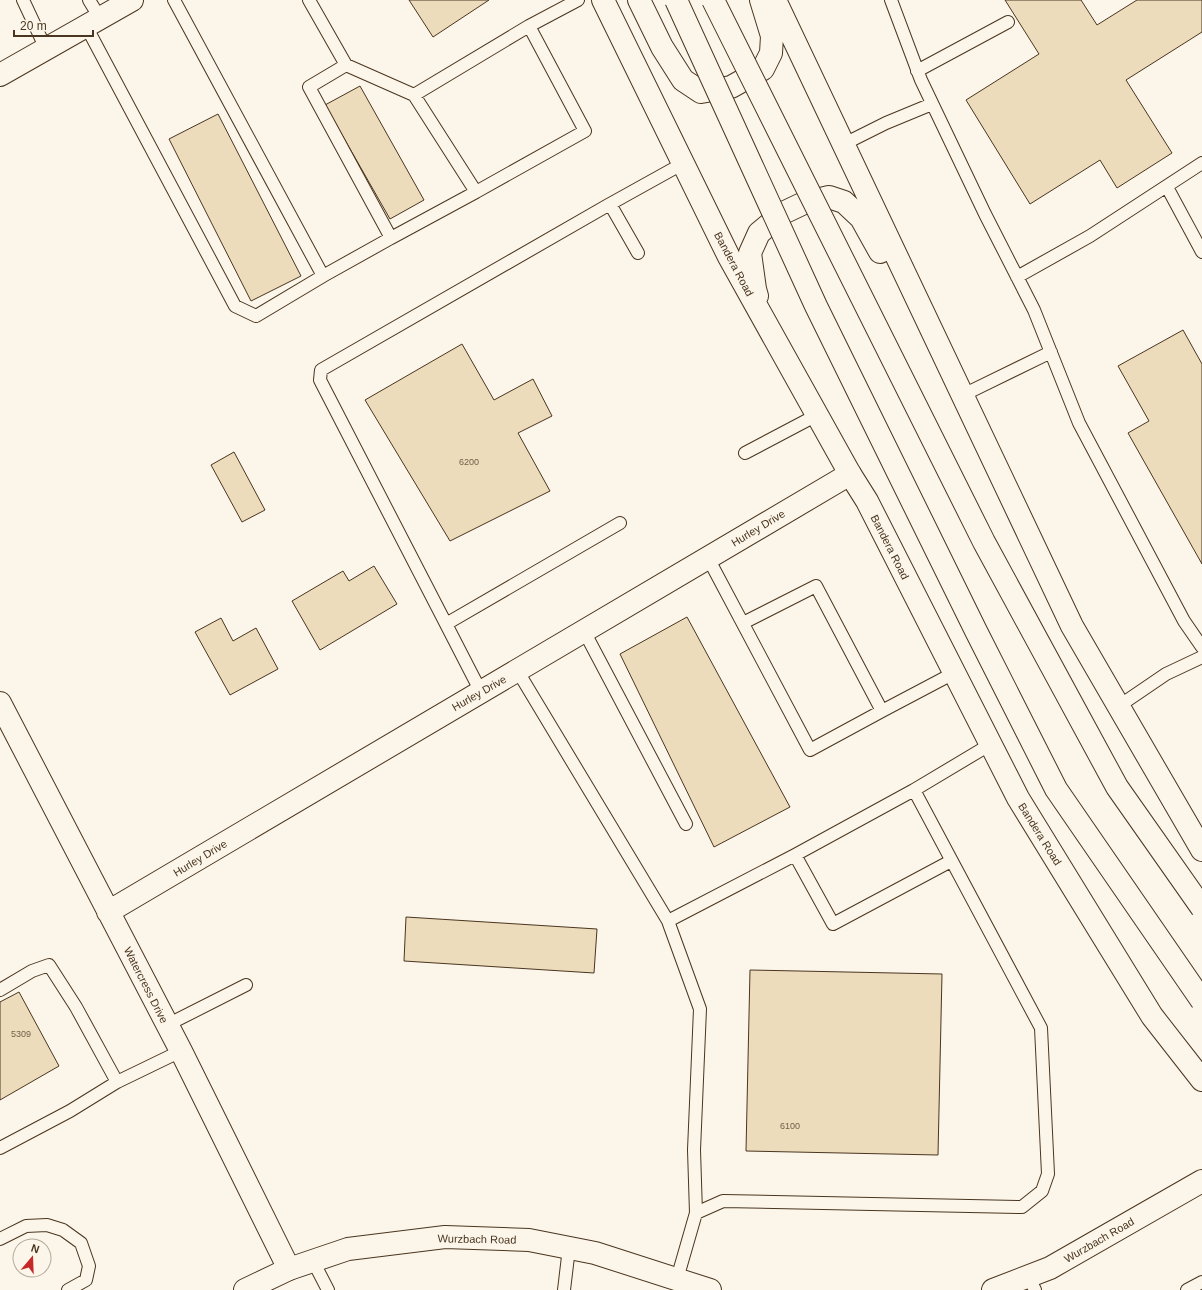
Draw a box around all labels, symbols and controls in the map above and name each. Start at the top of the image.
scale bar [14,12,93,38]
text: 20 m [20,19,47,33]
street label: Bandera Road [712,230,756,298]
house number: 6200 [459,457,479,467]
street label: Hurley Drive [729,507,787,549]
street label: Bandera Road [869,513,911,581]
street label: Hurley Drive [450,673,508,713]
street label: Bandera Road [1016,801,1064,867]
street label: Hurley Drive [171,837,229,879]
street label: Watercress Drive [122,945,170,1025]
house number: 5309 [11,1029,31,1039]
house number: 6100 [780,1121,800,1131]
street label: Wurzbach Road [1062,1215,1136,1265]
street label: Wurzbach Road [438,1232,516,1246]
north arrow [12,1238,52,1278]
text: N [30,1242,41,1256]

